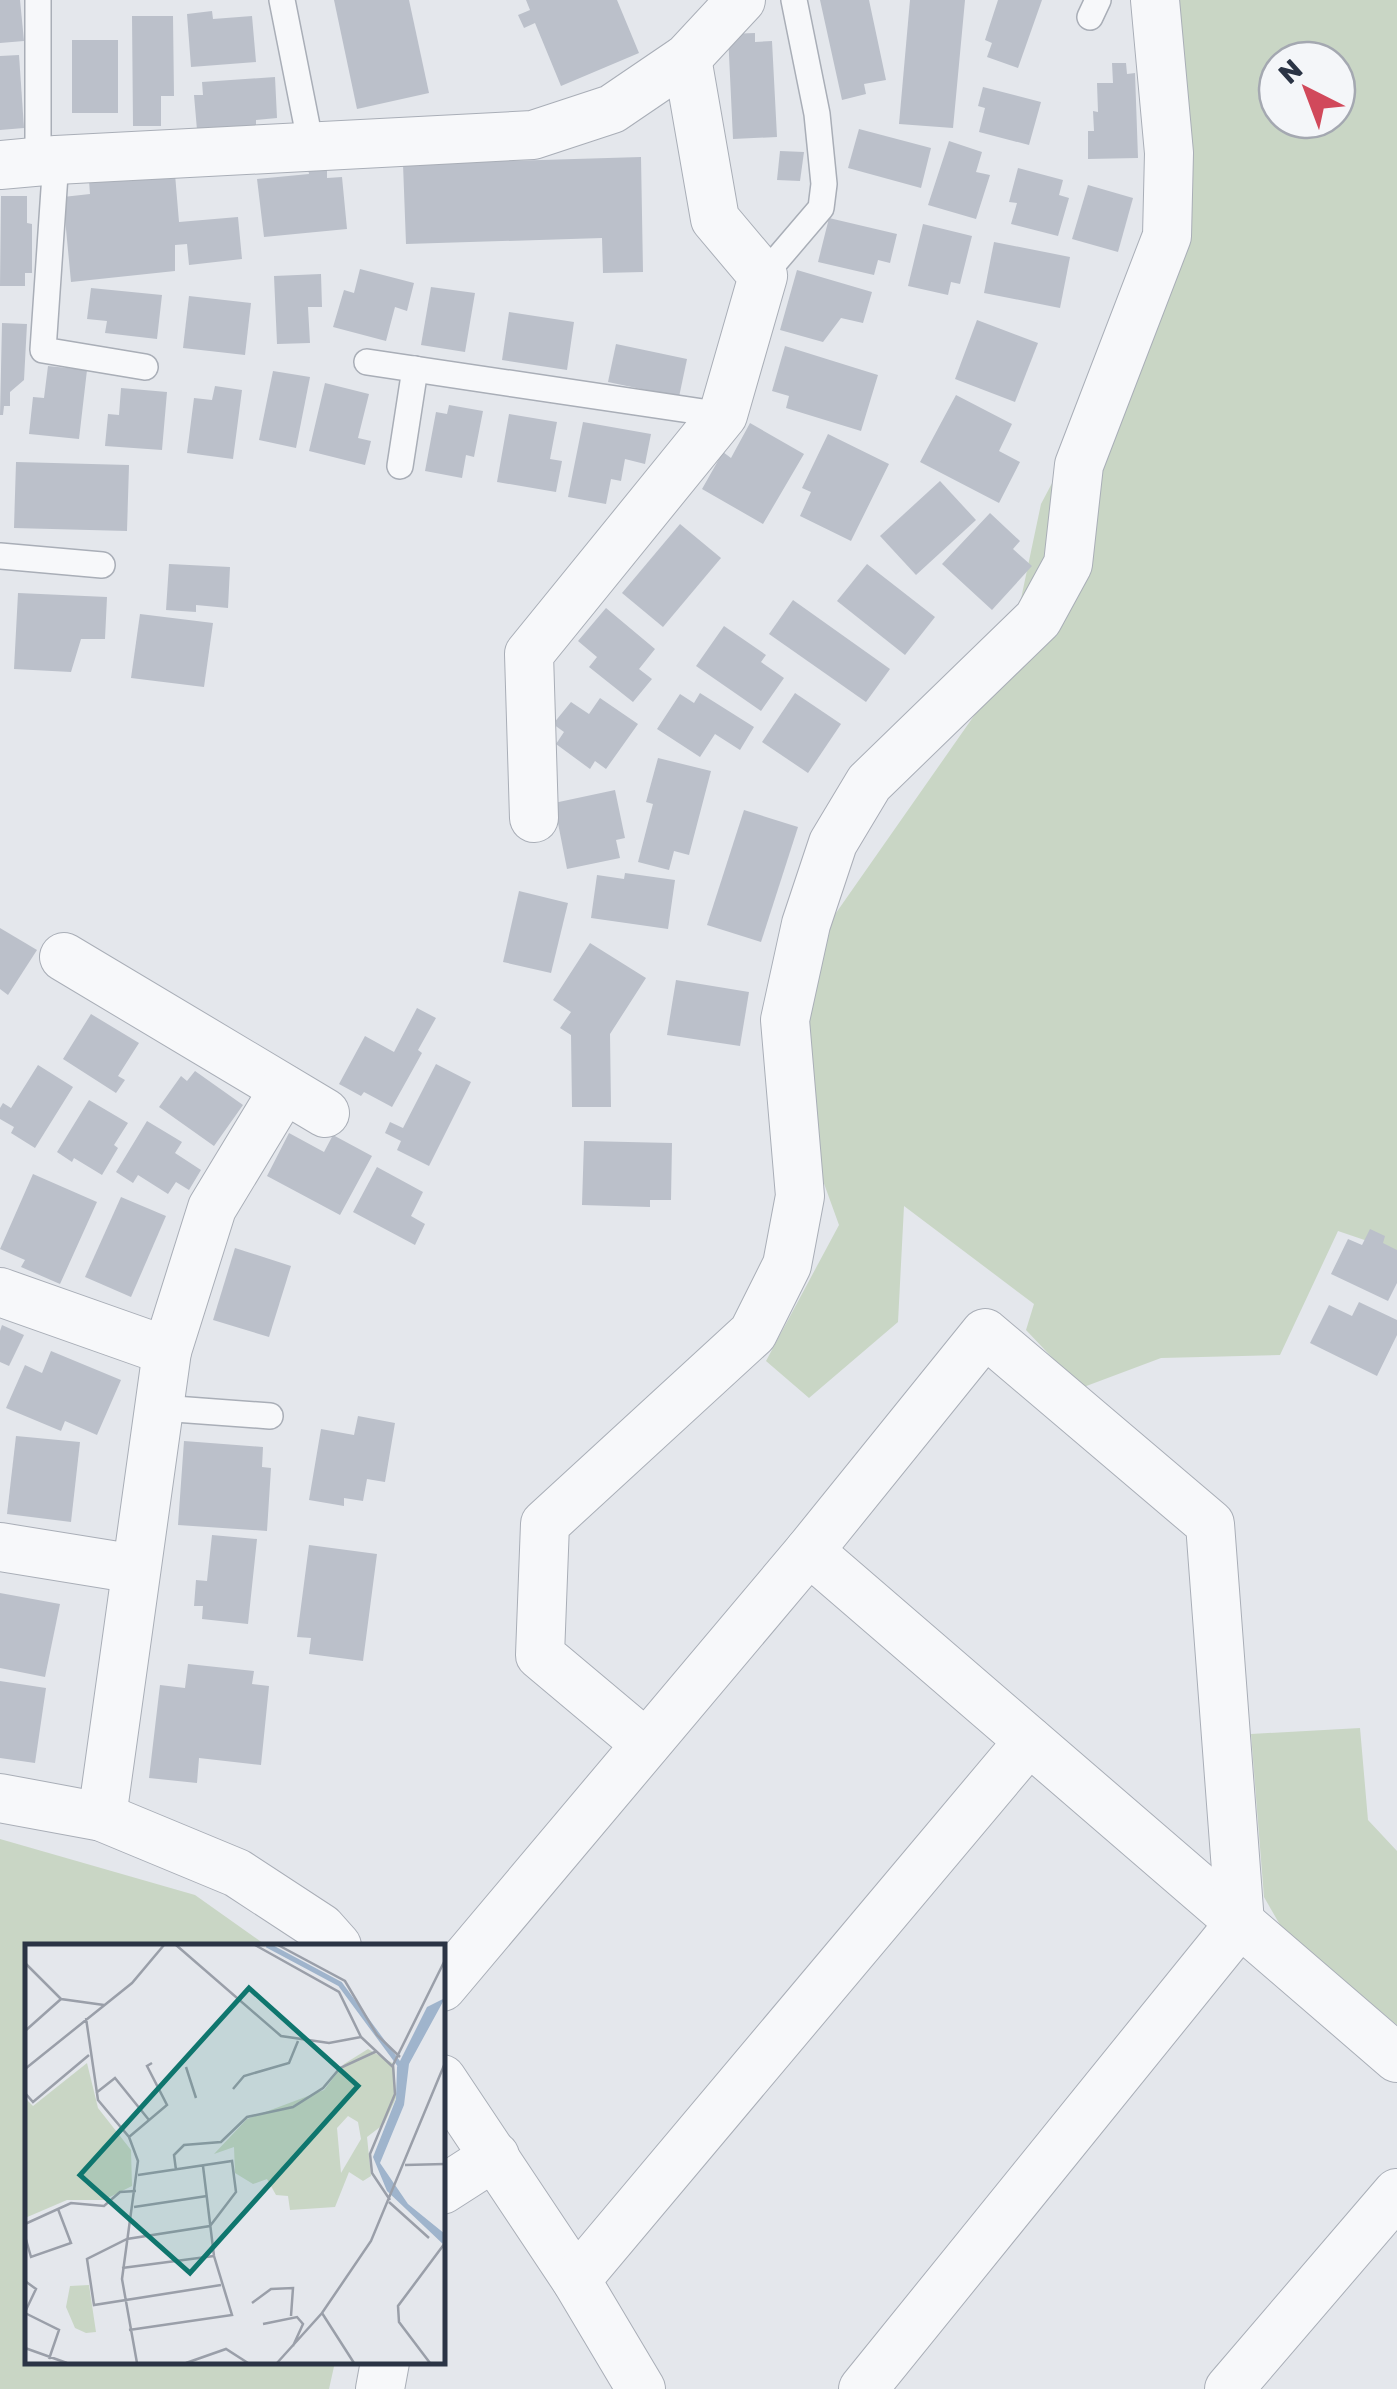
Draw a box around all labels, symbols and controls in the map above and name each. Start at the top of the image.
north arrow [1257,40,1357,140]
text: N [1272,53,1309,91]
inset map [25,1944,445,2364]

